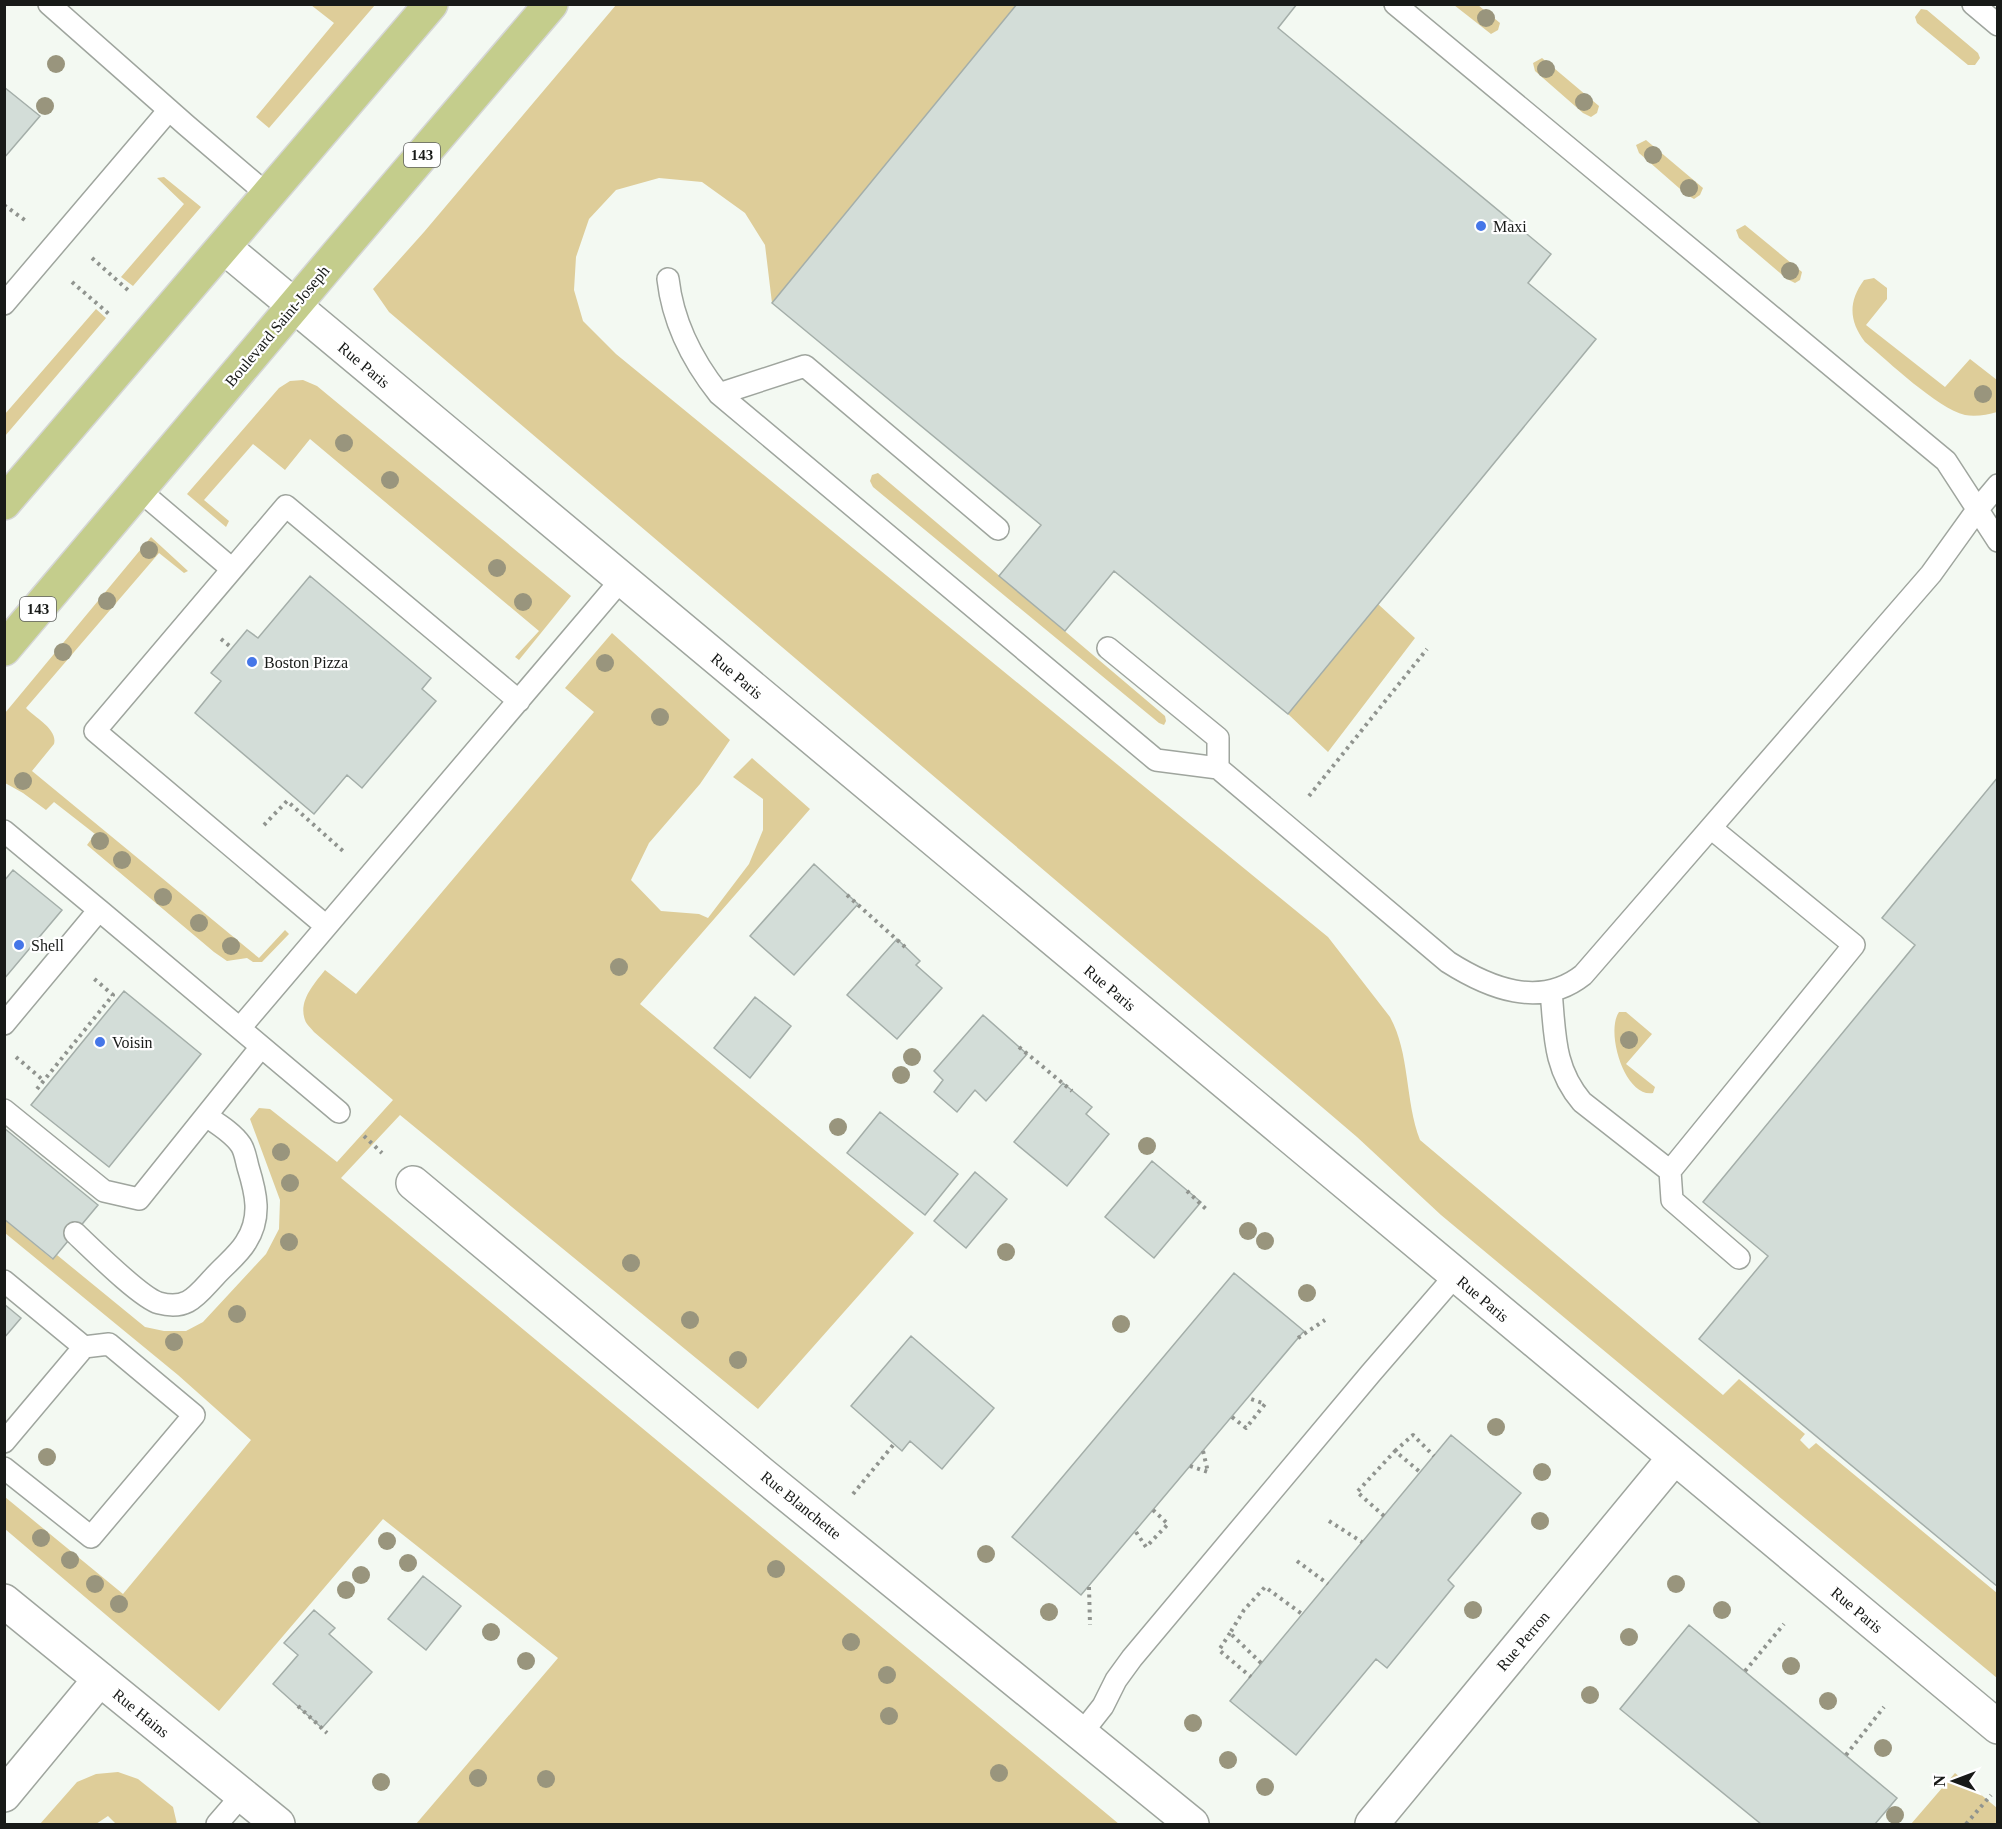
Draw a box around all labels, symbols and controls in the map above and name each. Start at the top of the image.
road number: 143 [404,143,440,167]
place label: Maxi [1493,218,1527,235]
marker: Maxi [1474,219,1488,233]
street label: Boulevard Saint-Joseph [222,262,333,390]
street label: Rue Paris [335,339,393,391]
road number: 143 [20,597,56,621]
street label: Rue Paris [708,650,766,702]
place label: Boston Pizza [264,654,348,671]
marker: Boston Pizza [245,655,259,669]
place label: Shell [31,937,64,954]
marker: Shell [12,938,26,952]
street label: Rue Paris [1081,962,1139,1014]
place label: Voisin [112,1034,153,1051]
marker: Voisin [93,1035,107,1049]
street label: Rue Paris [1454,1273,1512,1325]
street label: Rue Blanchette [757,1467,845,1543]
street label: Rue Paris [1828,1584,1886,1636]
street label: Rue Perron [1493,1608,1553,1674]
street label: Rue Hains [110,1685,172,1741]
north arrow [1924,1751,1984,1811]
text: N [1931,1775,1948,1787]

